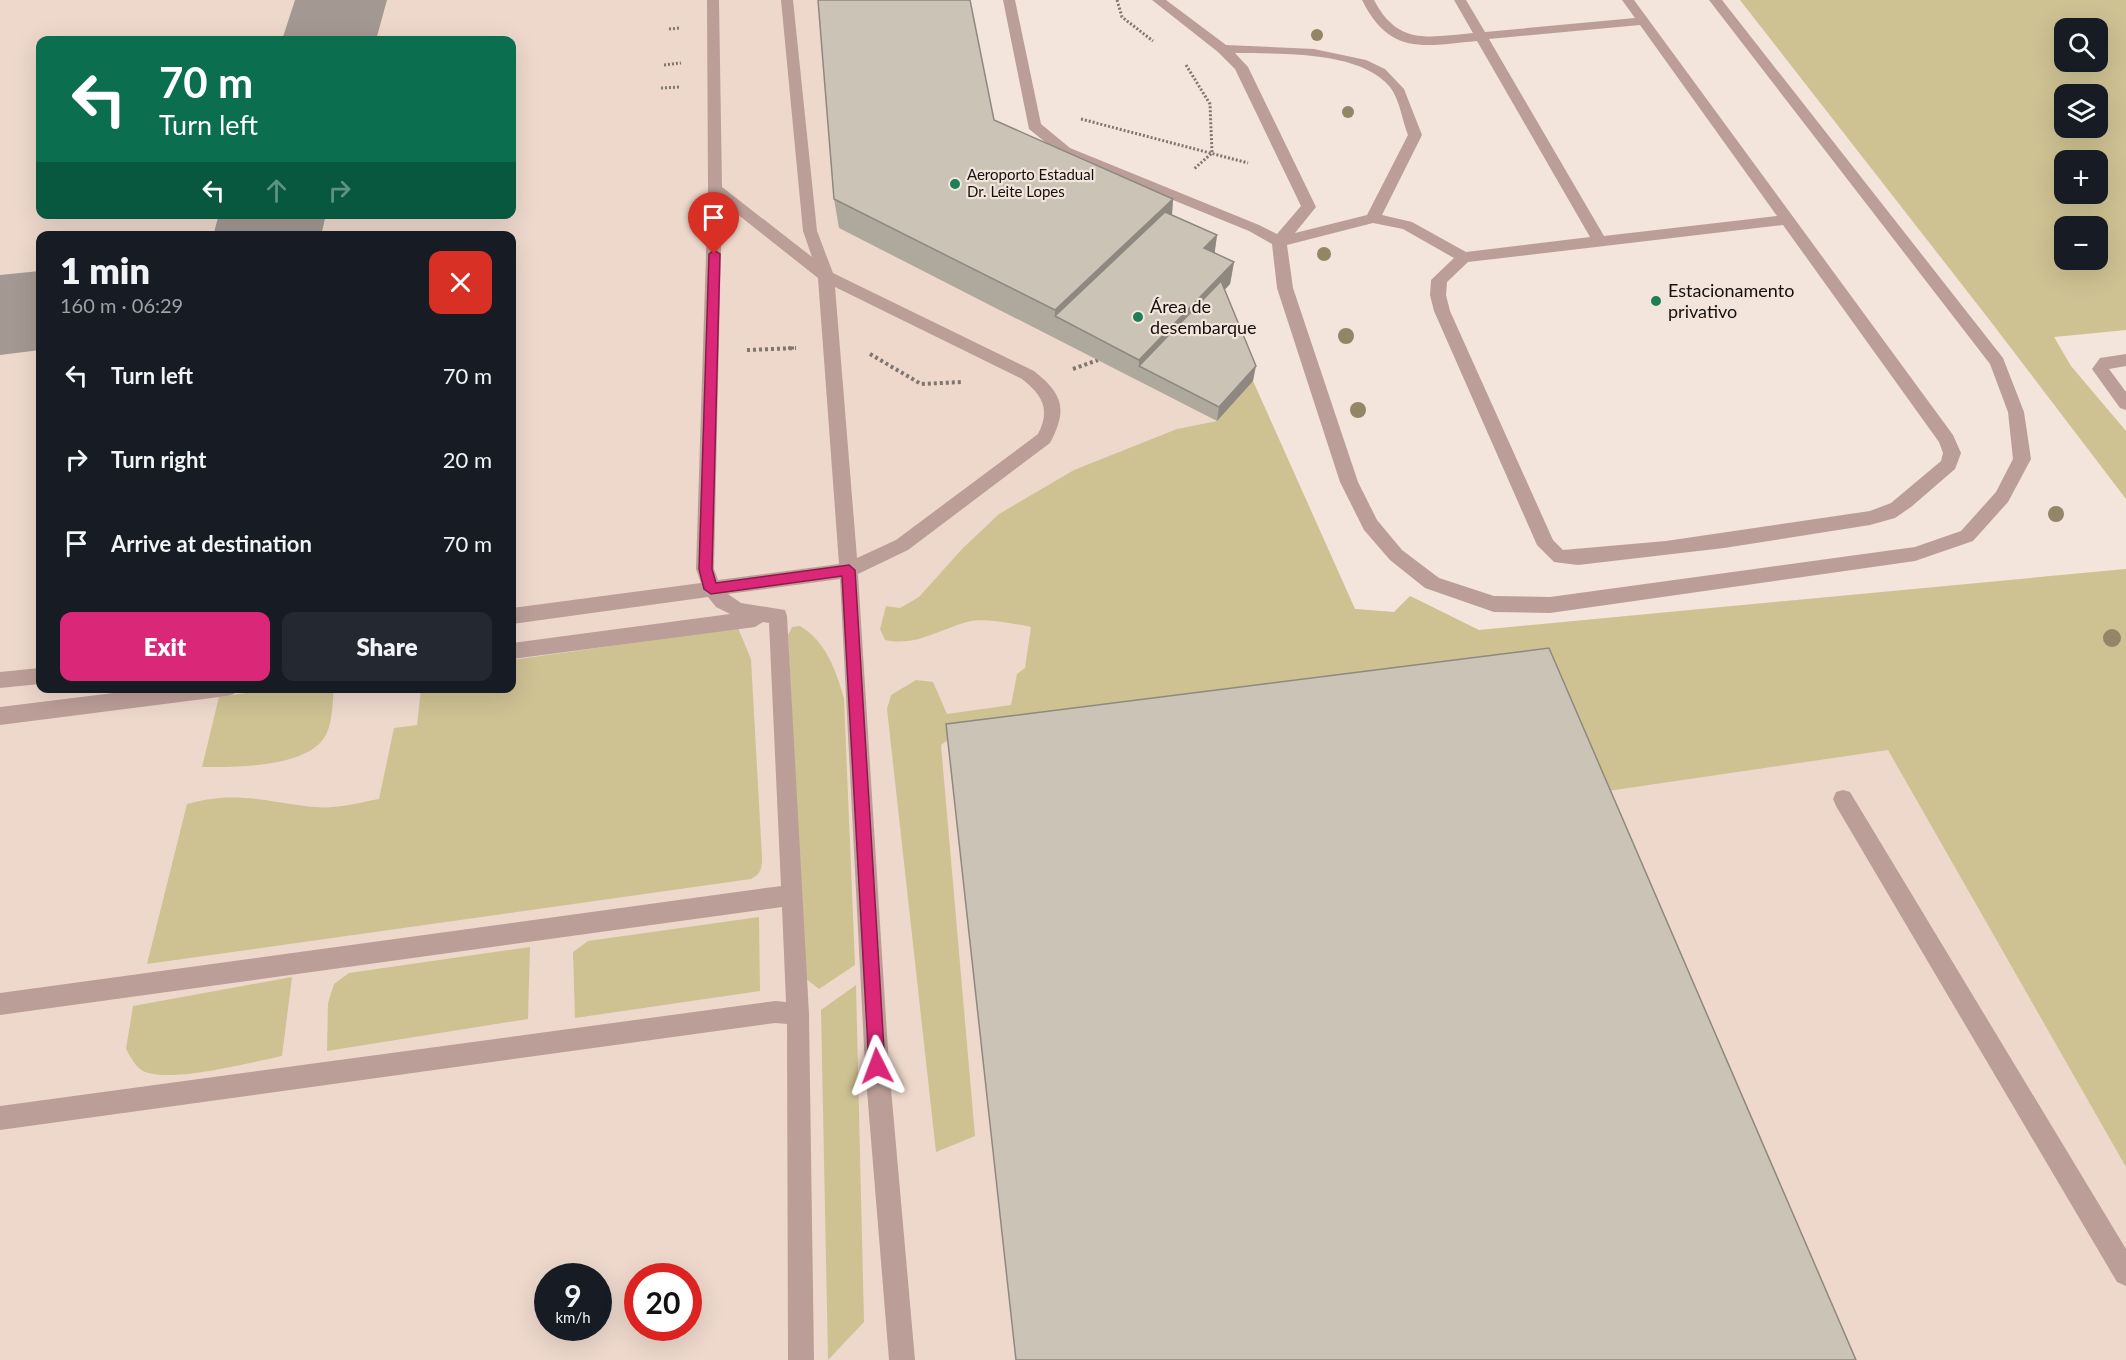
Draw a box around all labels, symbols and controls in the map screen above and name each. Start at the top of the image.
map controls [2054,18,2108,270]
button: search [2054,18,2108,72]
text: 70 m [159,57,253,107]
icon: left [60,60,138,138]
button: layers [2054,84,2108,138]
text: Turn left [159,108,258,141]
button: + [2054,150,2108,204]
place label: Aeroporto Estadual Dr. Leite Lopes [967,165,1094,200]
icon: left [197,174,230,207]
icon: ahead [260,174,293,207]
icon: right [323,174,356,207]
marker: Aeroporto Estadual Dr. Leite Lopes [948,177,962,191]
pin [688,192,739,254]
icon: arrive [697,201,730,234]
button: − [2054,216,2108,270]
text: 1 min [60,248,150,292]
button: close [429,251,492,314]
place label: Estacionamento privativo [1668,279,1794,322]
text: 160 m · 06:29 [60,293,183,317]
marker: Estacionamento privativo [1649,294,1663,308]
place label: Área de desembarque [1150,295,1257,338]
marker: Área de desembarque [1131,310,1145,324]
icon: left [60,359,93,392]
text: Turn left [111,362,193,389]
text: 70 m [443,362,492,389]
icon: right [60,443,93,476]
text: Turn right [111,446,206,473]
text: 20 m [443,446,492,473]
icon: arrive [60,527,93,560]
text: Arrive at destination [111,530,312,557]
text: 70 m [443,530,492,557]
button: Exit [60,612,270,681]
button: Share [282,612,492,681]
position arrow [845,1034,909,1098]
speed limit sign: 20 [624,1263,702,1341]
text: 9 [564,1277,582,1313]
text: km/h [555,1308,591,1326]

